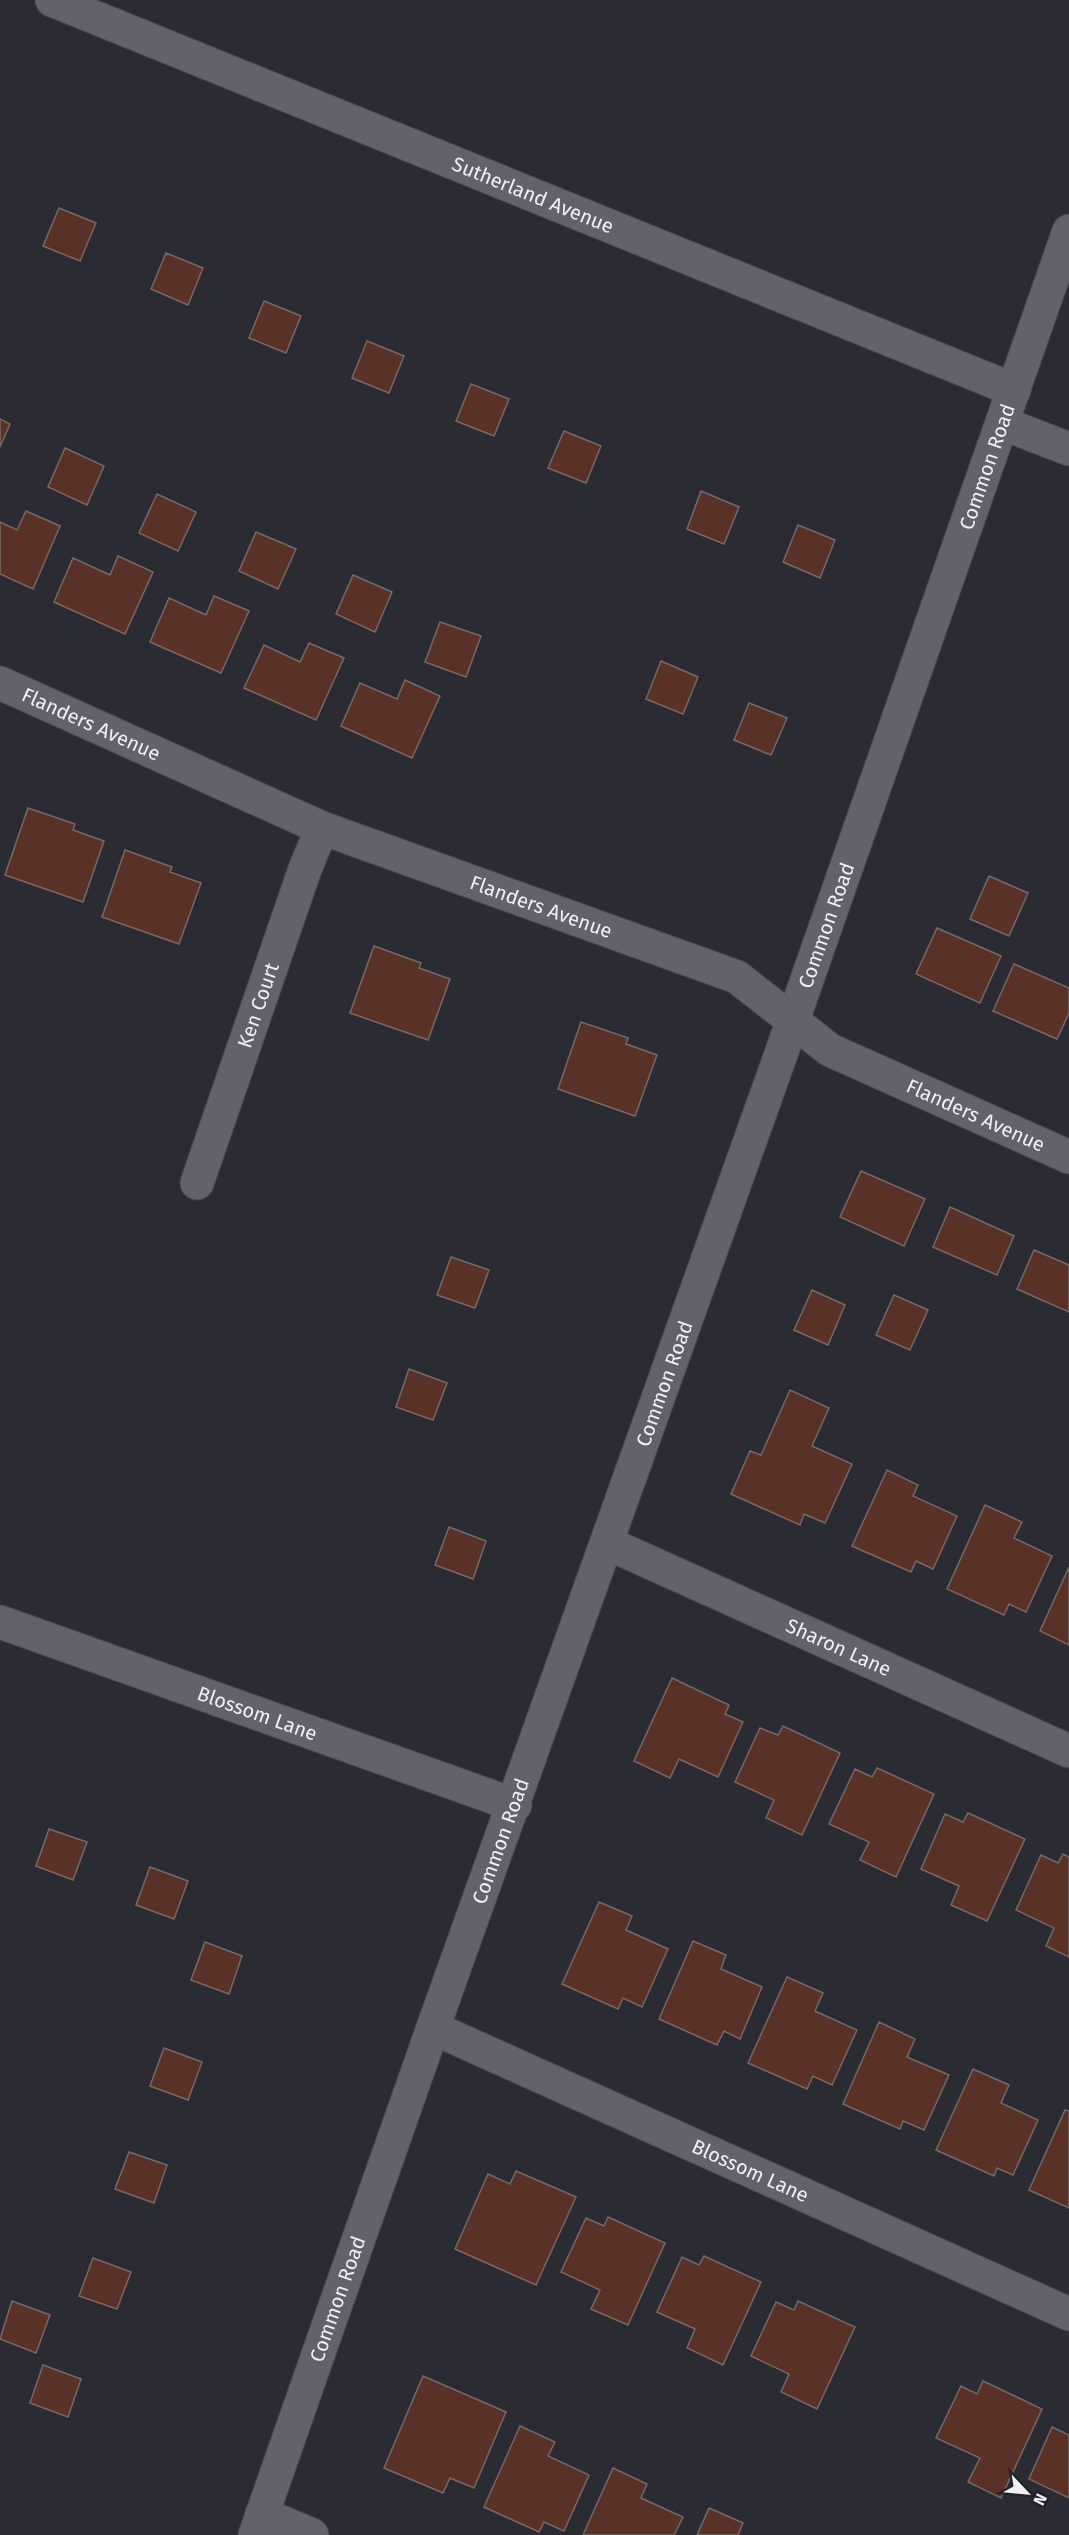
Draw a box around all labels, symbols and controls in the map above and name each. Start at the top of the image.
street label: Sutherland Avenue [449,152,617,238]
street label: Common Road [954,401,1020,533]
street label: Flanders Avenue [18,682,164,766]
street label: Common Road [793,859,860,991]
street label: Flanders Avenue [467,870,616,943]
street label: Ken Court [232,959,284,1051]
street label: Flanders Avenue [903,1074,1049,1157]
street label: Common Road [631,1318,698,1450]
street label: Sharon Lane [782,1613,895,1681]
street label: Blossom Lane [194,1681,320,1746]
street label: Common Road [467,1775,534,1907]
street label: Blossom Lane [688,2134,813,2207]
street label: Common Road [305,2233,371,2365]
north arrow [997,2463,1057,2523]
text: N [1029,2490,1051,2508]

